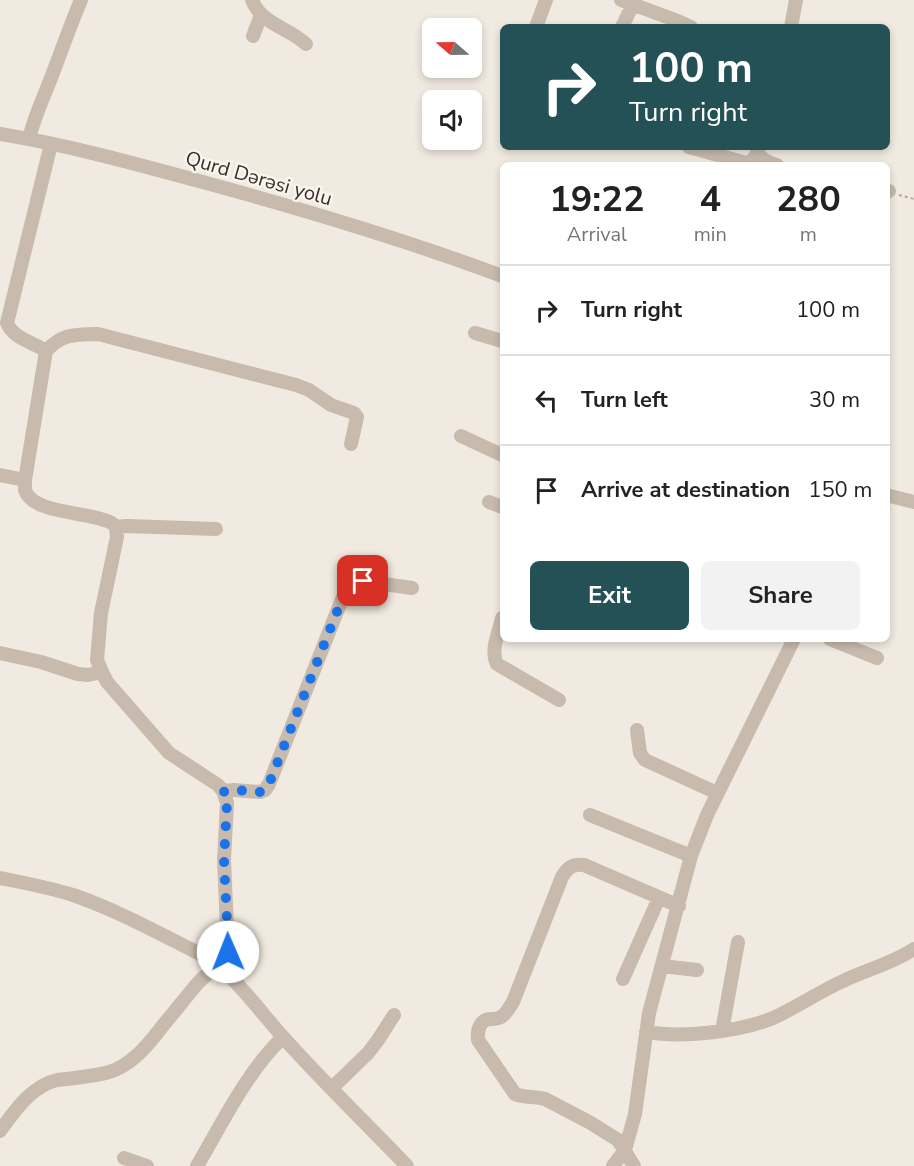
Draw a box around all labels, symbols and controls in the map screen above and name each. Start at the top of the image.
north arrow [422,18,482,78]
map controls [422,18,482,150]
text: 100 m [629,40,753,97]
icon: right [530,48,608,126]
button: sound [422,90,482,150]
text: Turn right [629,94,747,131]
street label: Qurd Dərəsi yolu [182,145,335,212]
text: 19:22 [549,175,645,224]
text: 4 [699,175,721,224]
text: 280 [776,175,841,224]
text: Arrival [567,221,627,248]
text: min [694,221,727,248]
text: m [800,221,817,248]
icon: right [530,294,563,327]
text: Turn right [581,295,682,325]
text: 100 m [796,295,860,325]
icon: left [530,384,563,417]
text: Turn left [581,385,668,415]
text: 30 m [809,385,860,415]
icon: arrive [530,474,563,507]
text: Arrive at destination [581,475,790,505]
text: 150 m [808,475,872,505]
pin [337,555,388,606]
button: Exit [530,561,689,630]
button: Share [701,561,860,630]
icon: arrive [346,564,379,597]
position arrow [196,920,260,984]

